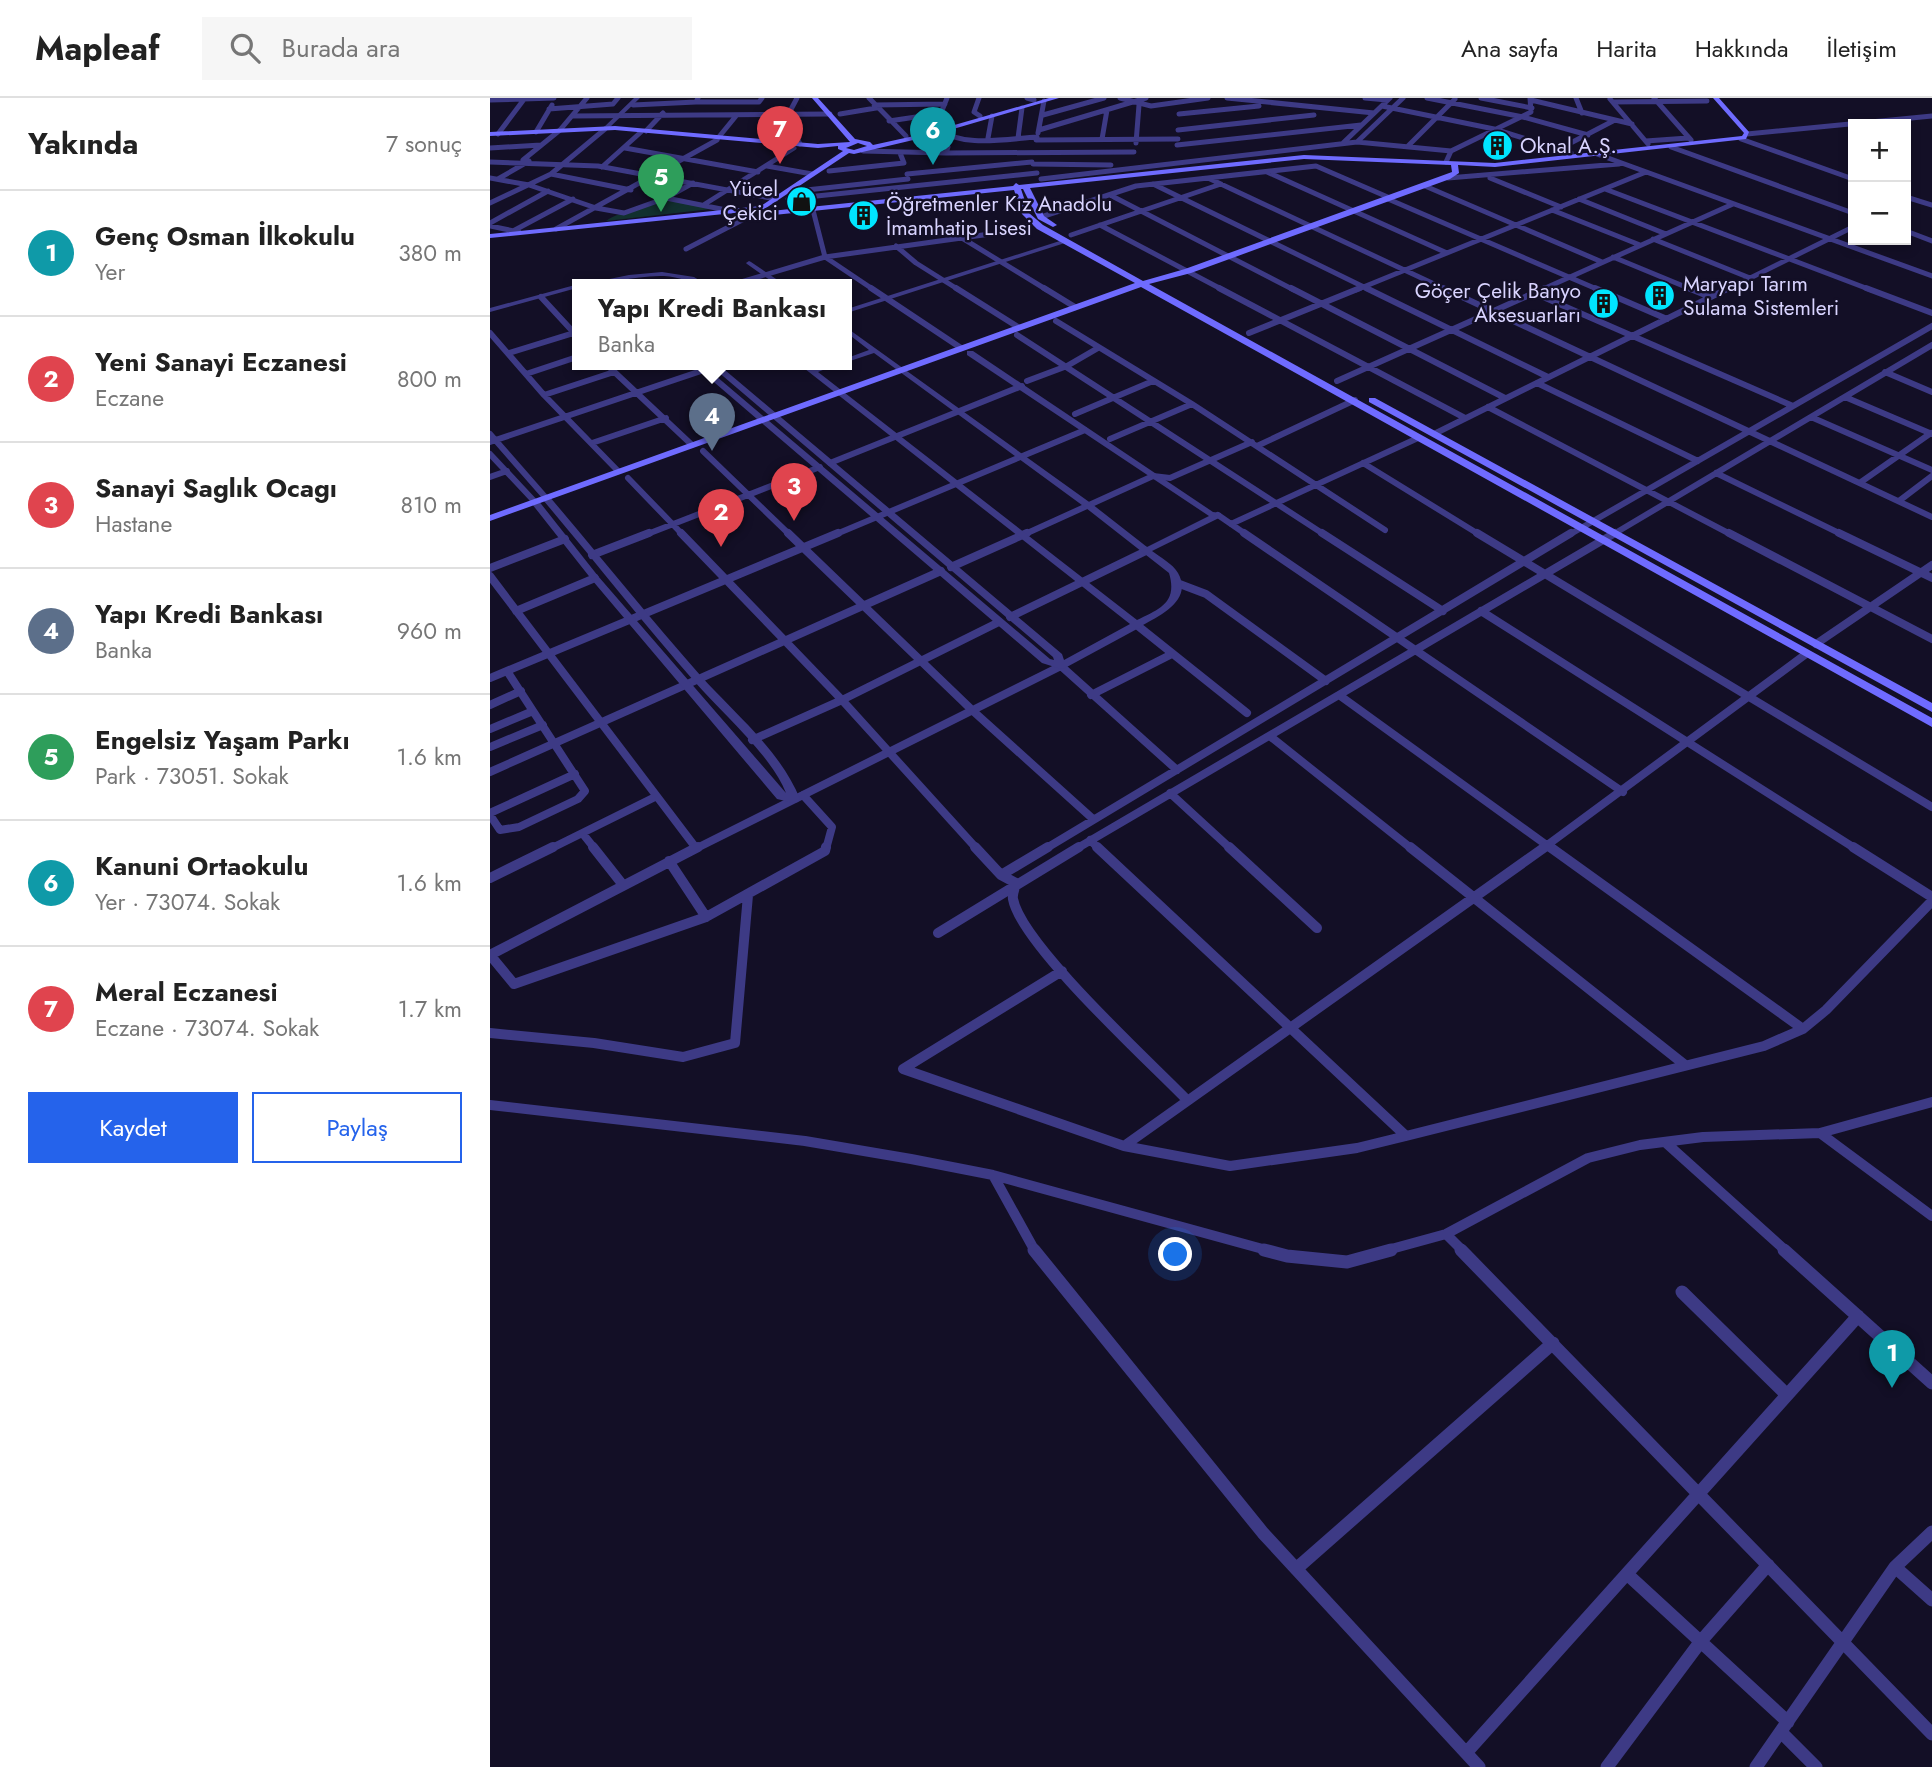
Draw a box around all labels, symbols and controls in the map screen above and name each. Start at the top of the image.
search box [202,17,692,80]
text: Mapleaf [35,25,160,72]
icon: search [226,29,264,67]
text: Burada ara [282,29,400,67]
text: Ana sayfa [1461,31,1558,66]
text: Harita [1596,31,1657,66]
text: Hakkında [1695,31,1789,66]
text: İletişim [1827,31,1897,66]
pin: 7 [757,106,803,164]
pin: 6 [910,107,956,165]
map controls [1848,119,1911,245]
button: + [1848,119,1911,182]
text: Yakında [28,122,139,165]
text: 7 sonuç [386,127,462,161]
building icon: Oknal A.Ş. [1480,129,1514,163]
place label: Oknal A.Ş. [1520,131,1617,161]
pin: 5 [638,154,684,212]
place label: Yücel Çekici [723,174,778,228]
button: − [1848,182,1911,245]
shop icon: Yücel Çekici [784,184,818,218]
place label: Öğretmenler Kız Anadolu İmamhatip Lisesi [886,189,1112,243]
building icon: Öğretmenler Kız Anadolu İmamhatip Lisesi [846,199,880,233]
text: Genç Osman İlkokulu [95,217,355,255]
text: 1 [45,236,57,270]
text: 380 m [398,236,462,270]
text: Yer [95,255,125,289]
place label: Maryapı Tarım Sulama Sistemleri [1683,269,1839,323]
place label: Göçer Çelik Banyo Aksesuarları [1415,276,1581,330]
popup [572,279,852,370]
building icon: Maryapı Tarım Sulama Sistemleri [1643,279,1677,313]
building icon: Göçer Çelik Banyo Aksesuarları [1587,286,1621,320]
text: Yapı Kredi Bankası [598,289,826,327]
text: Banka [598,327,655,361]
text: Yeni Sanayi Eczanesi [95,343,347,381]
text: 2 [43,362,59,396]
text: 800 m [397,362,462,396]
text: Eczane [95,381,164,415]
pin: 4 [689,393,735,451]
pin: 3 [771,463,817,521]
text: Sanayi Saglık Ocagı [95,469,337,507]
text: 3 [44,488,58,522]
text: 810 m [400,488,462,522]
pin: 2 [698,489,744,547]
text: Hastane [95,507,172,541]
text: Yapı Kredi Bankası [95,595,323,633]
text: 4 [43,614,59,648]
text: 960 m [397,614,462,648]
text: Banka [95,633,152,667]
text: Engelsiz Yaşam Parkı [95,721,350,759]
text: 5 [44,740,58,774]
text: 1.6 km [397,740,462,774]
text: Park · 73051. Sokak [95,759,289,793]
text: Kanuni Ortaokulu [95,847,308,885]
text: 6 [43,866,59,900]
text: 1.6 km [397,866,462,900]
text: Yer · 73074. Sokak [95,885,280,919]
text: Meral Eczanesi [95,973,278,1011]
text: 7 [44,992,58,1026]
text: 1.7 km [398,992,462,1026]
text: Eczane · 73074. Sokak [95,1011,319,1045]
button: Kaydet [28,1092,238,1163]
button: Paylaş [252,1092,462,1163]
your location [1158,1237,1192,1271]
pin: 1 [1869,1330,1915,1388]

